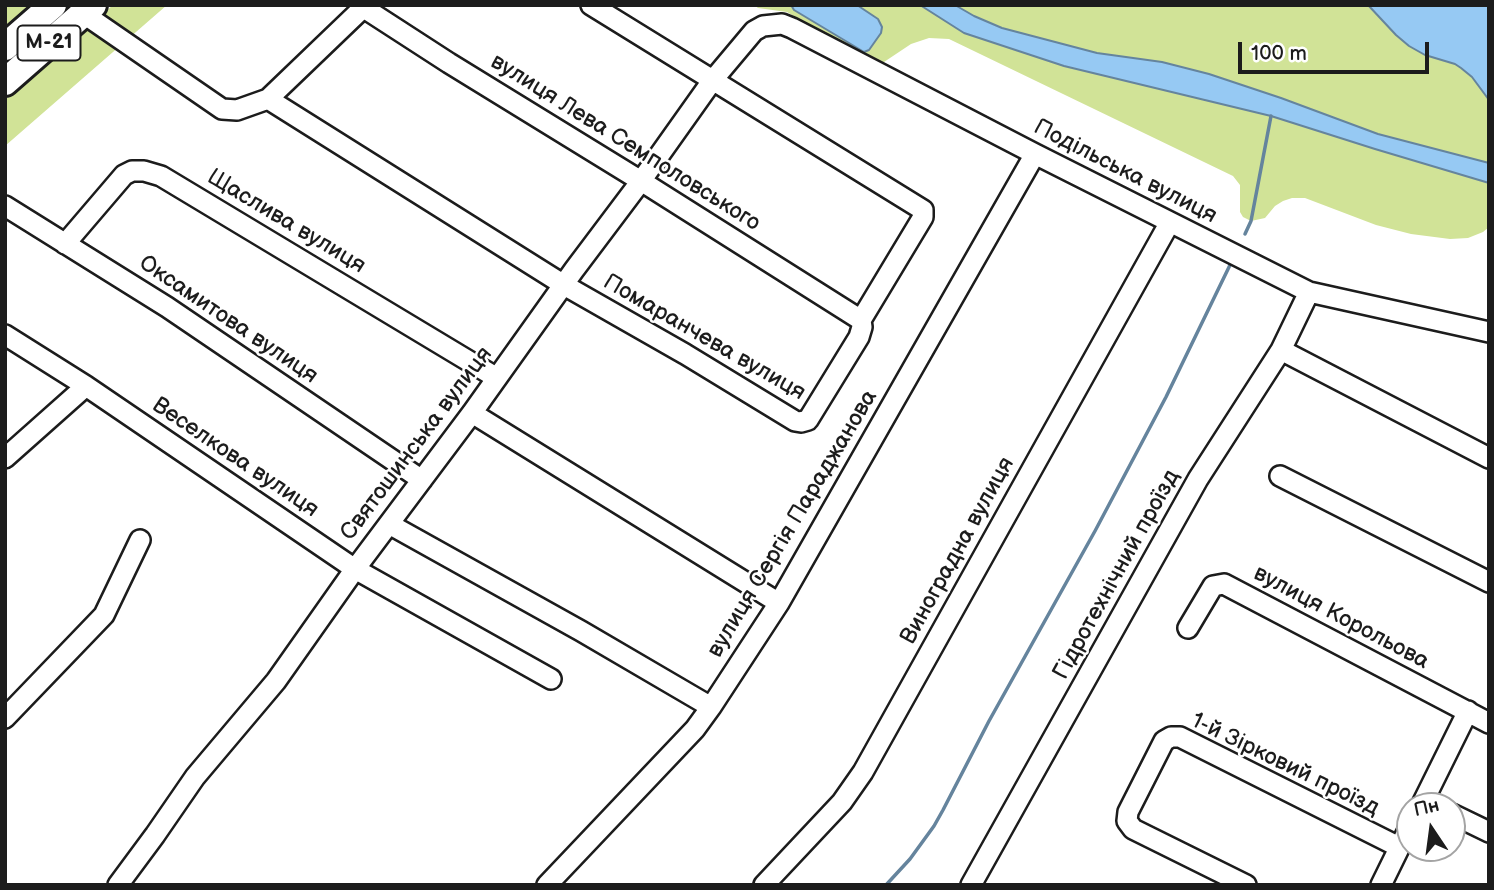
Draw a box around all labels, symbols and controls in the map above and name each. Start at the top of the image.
road number: М-21 [18,26,80,60]
scale bar [1242,28,1433,72]
text: 100 m [1251,41,1307,66]
street label: вулиця Лева Семполовського [485,48,765,238]
street label: Подільська вулиця [1029,114,1221,230]
street label: Щаслива вулиця [202,164,370,280]
street label: Оксамитова вулиця [133,250,323,390]
street label: Помаранчева вулиця [598,269,810,407]
street label: Святошинська вулиця [335,342,499,546]
street label: вулиця Сергія Параджанова [702,385,884,663]
street label: Веселкова вулиця [146,392,324,524]
street label: Виноградна вулиця [895,453,1021,649]
street label: Гідротехнічний проїзд [1048,465,1186,685]
street label: вулиця Корольова [1249,560,1433,676]
street label: 1-й Зірковий проїзд [1187,708,1383,822]
north arrow [1396,792,1466,862]
text: Пн [1412,794,1442,822]

